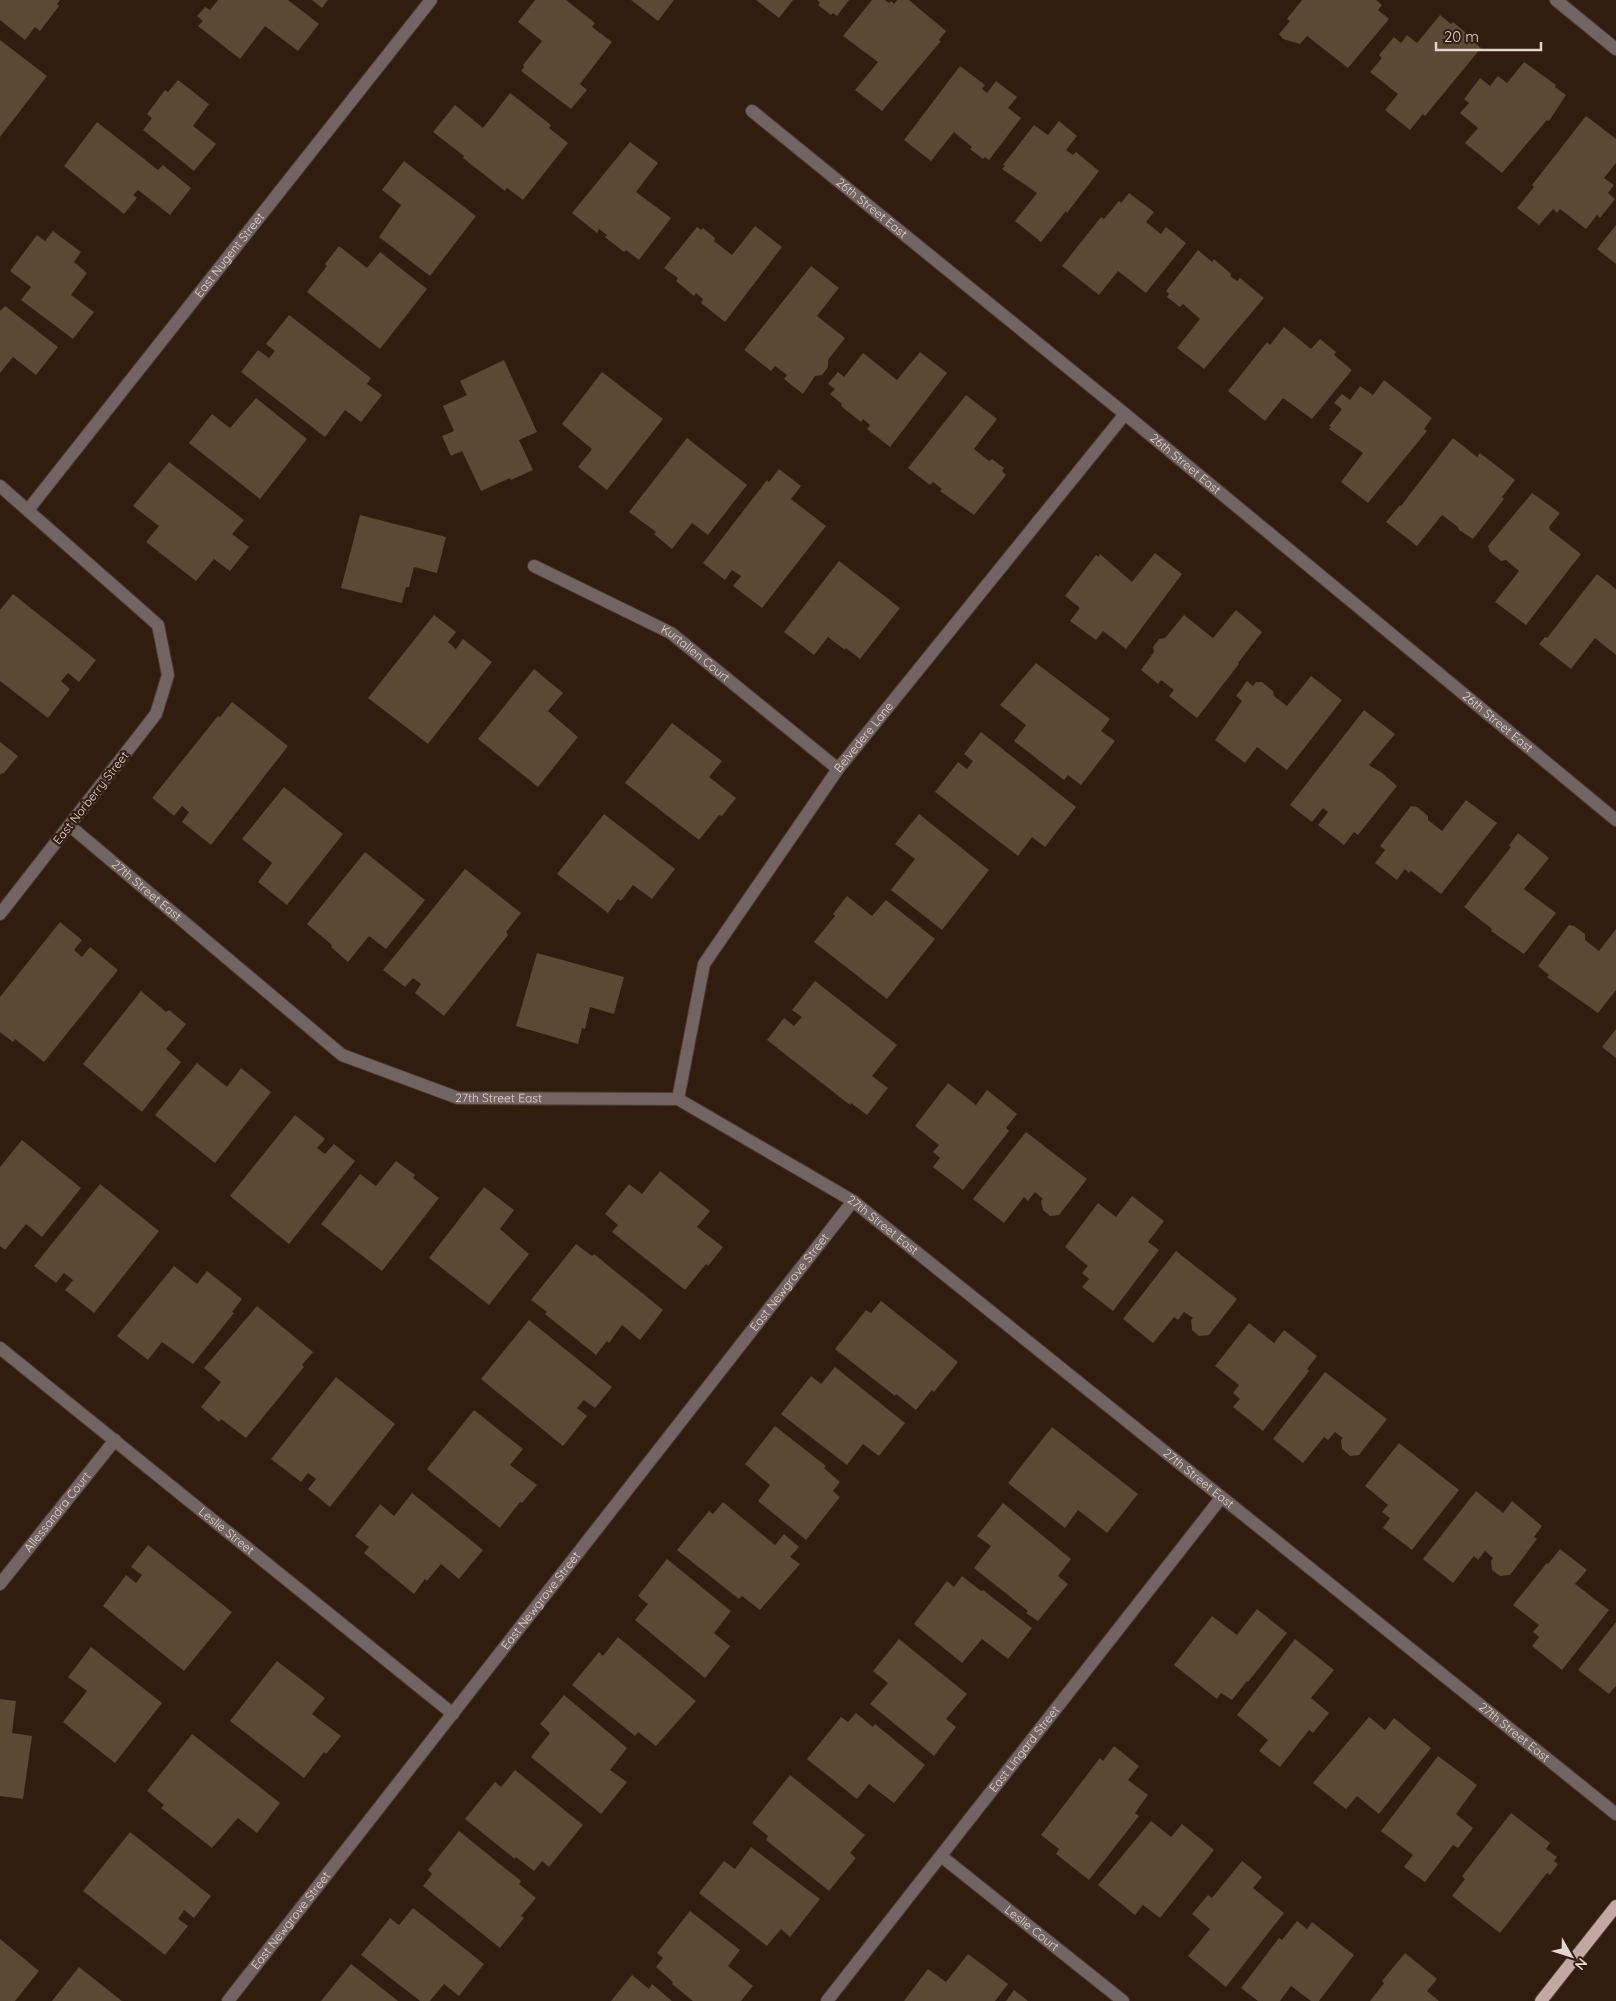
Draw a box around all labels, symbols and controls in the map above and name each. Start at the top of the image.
scale bar [1436,20,1541,52]
text: 20 m [1444,27,1479,46]
street label: 26th Street East [833,174,910,241]
street label: East Nugent Street [191,209,267,300]
street label: 26th Street East [1147,430,1224,497]
street label: Kurtallen Court [659,621,733,685]
street label: 26th Street East [1459,688,1536,755]
street label: Belvedere Lane [830,699,896,775]
street label: East Norberry Street [50,748,132,847]
street label: 27th Street East [109,856,185,924]
street label: 27th Street East [455,1090,542,1105]
street label: 27th Street East [845,1191,922,1258]
street label: East Newgrove Street [746,1230,832,1334]
street label: 27th Street East [1160,1445,1237,1511]
street label: Allessandra Court [20,1469,94,1555]
street label: Leslie Street [196,1504,257,1557]
street label: East Newgrove Street [498,1549,583,1652]
street label: 27th Street East [1476,1699,1553,1765]
street label: East Lingard Street [986,1703,1062,1795]
street label: East Newgrove Street [248,1868,333,1972]
street label: Leslie Court [1002,1902,1062,1954]
north arrow [1546,1931,1596,1981]
text: N [1571,1955,1591,1974]

